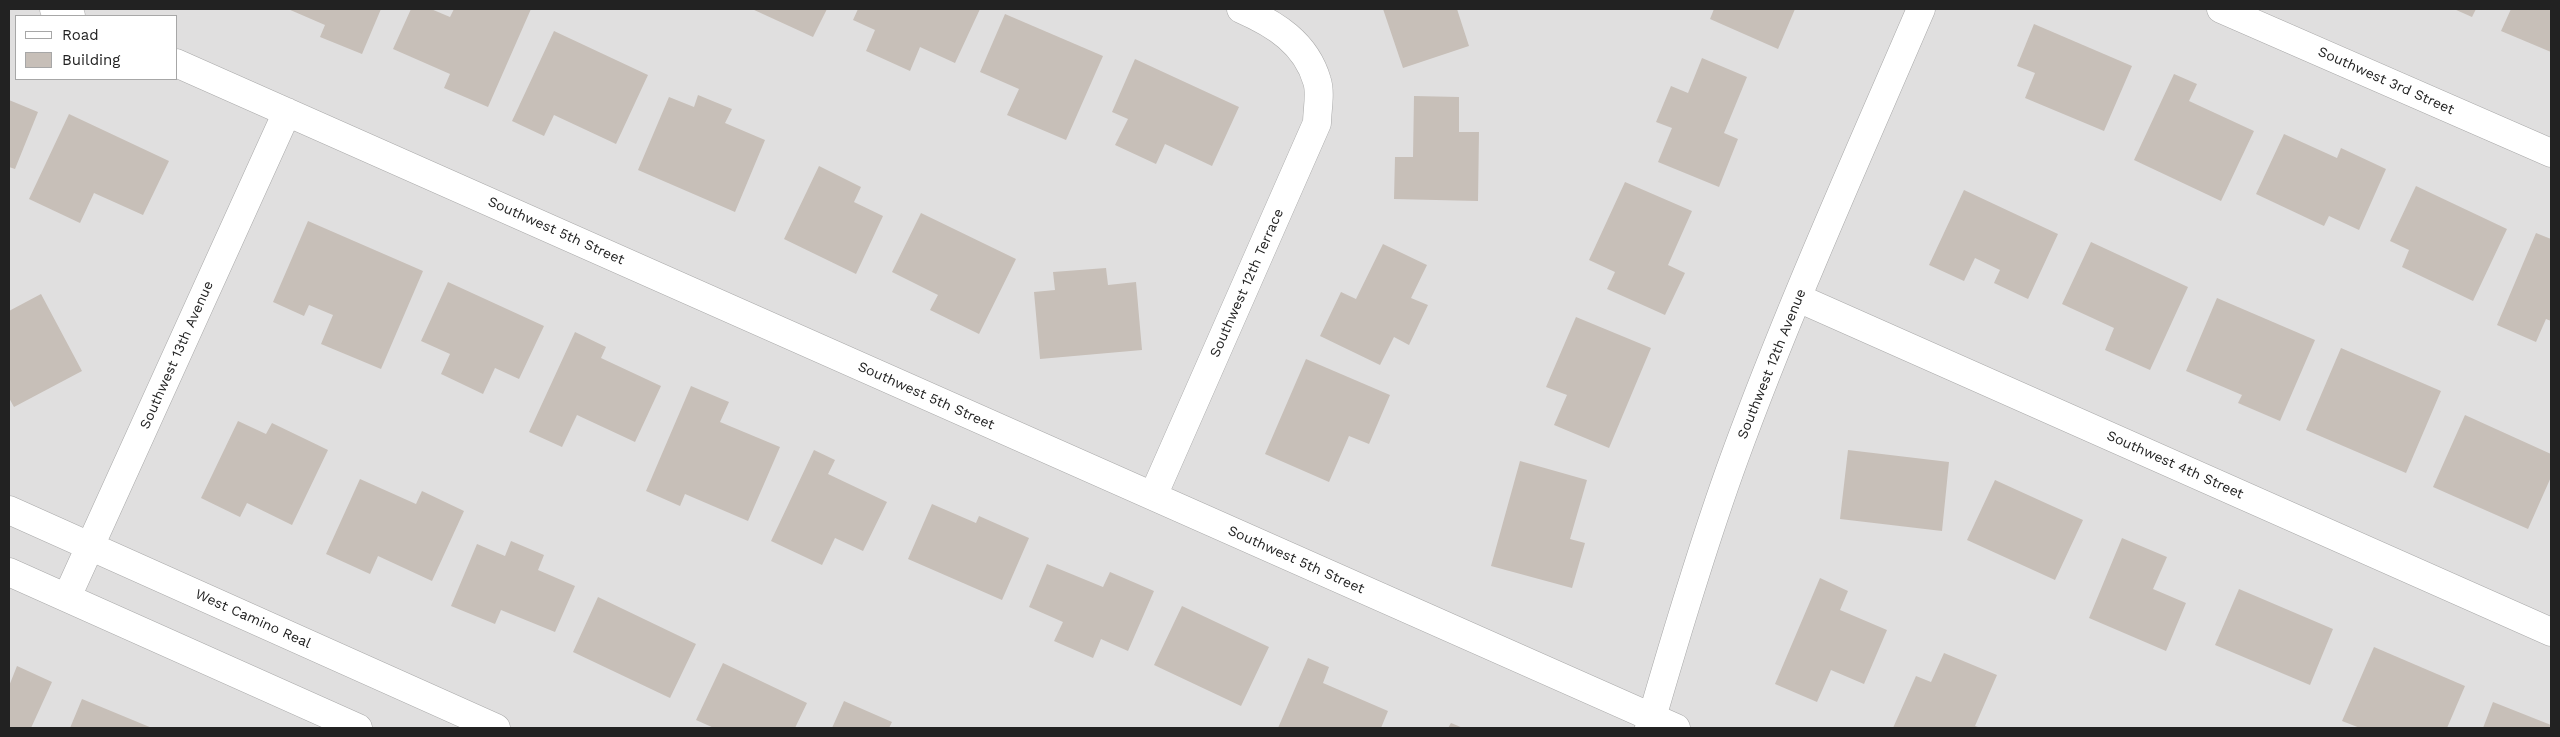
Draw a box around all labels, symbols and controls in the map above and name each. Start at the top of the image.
legend [15,15,178,80]
text: Road [62,26,99,44]
street label: Southwest 3rd Street [2315,43,2457,119]
text: Building [62,51,120,69]
street label: Southwest 5th Street [485,193,627,269]
street label: Southwest 12th Terrace [1207,206,1287,360]
street label: Southwest 13th Avenue [137,278,217,432]
street label: Southwest 12th Avenue [1734,286,1810,442]
street label: Southwest 5th Street [855,358,997,434]
street label: Southwest 4th Street [2104,427,2246,503]
street label: Southwest 5th Street [1225,522,1367,598]
street label: West Camino Real [193,586,313,652]

